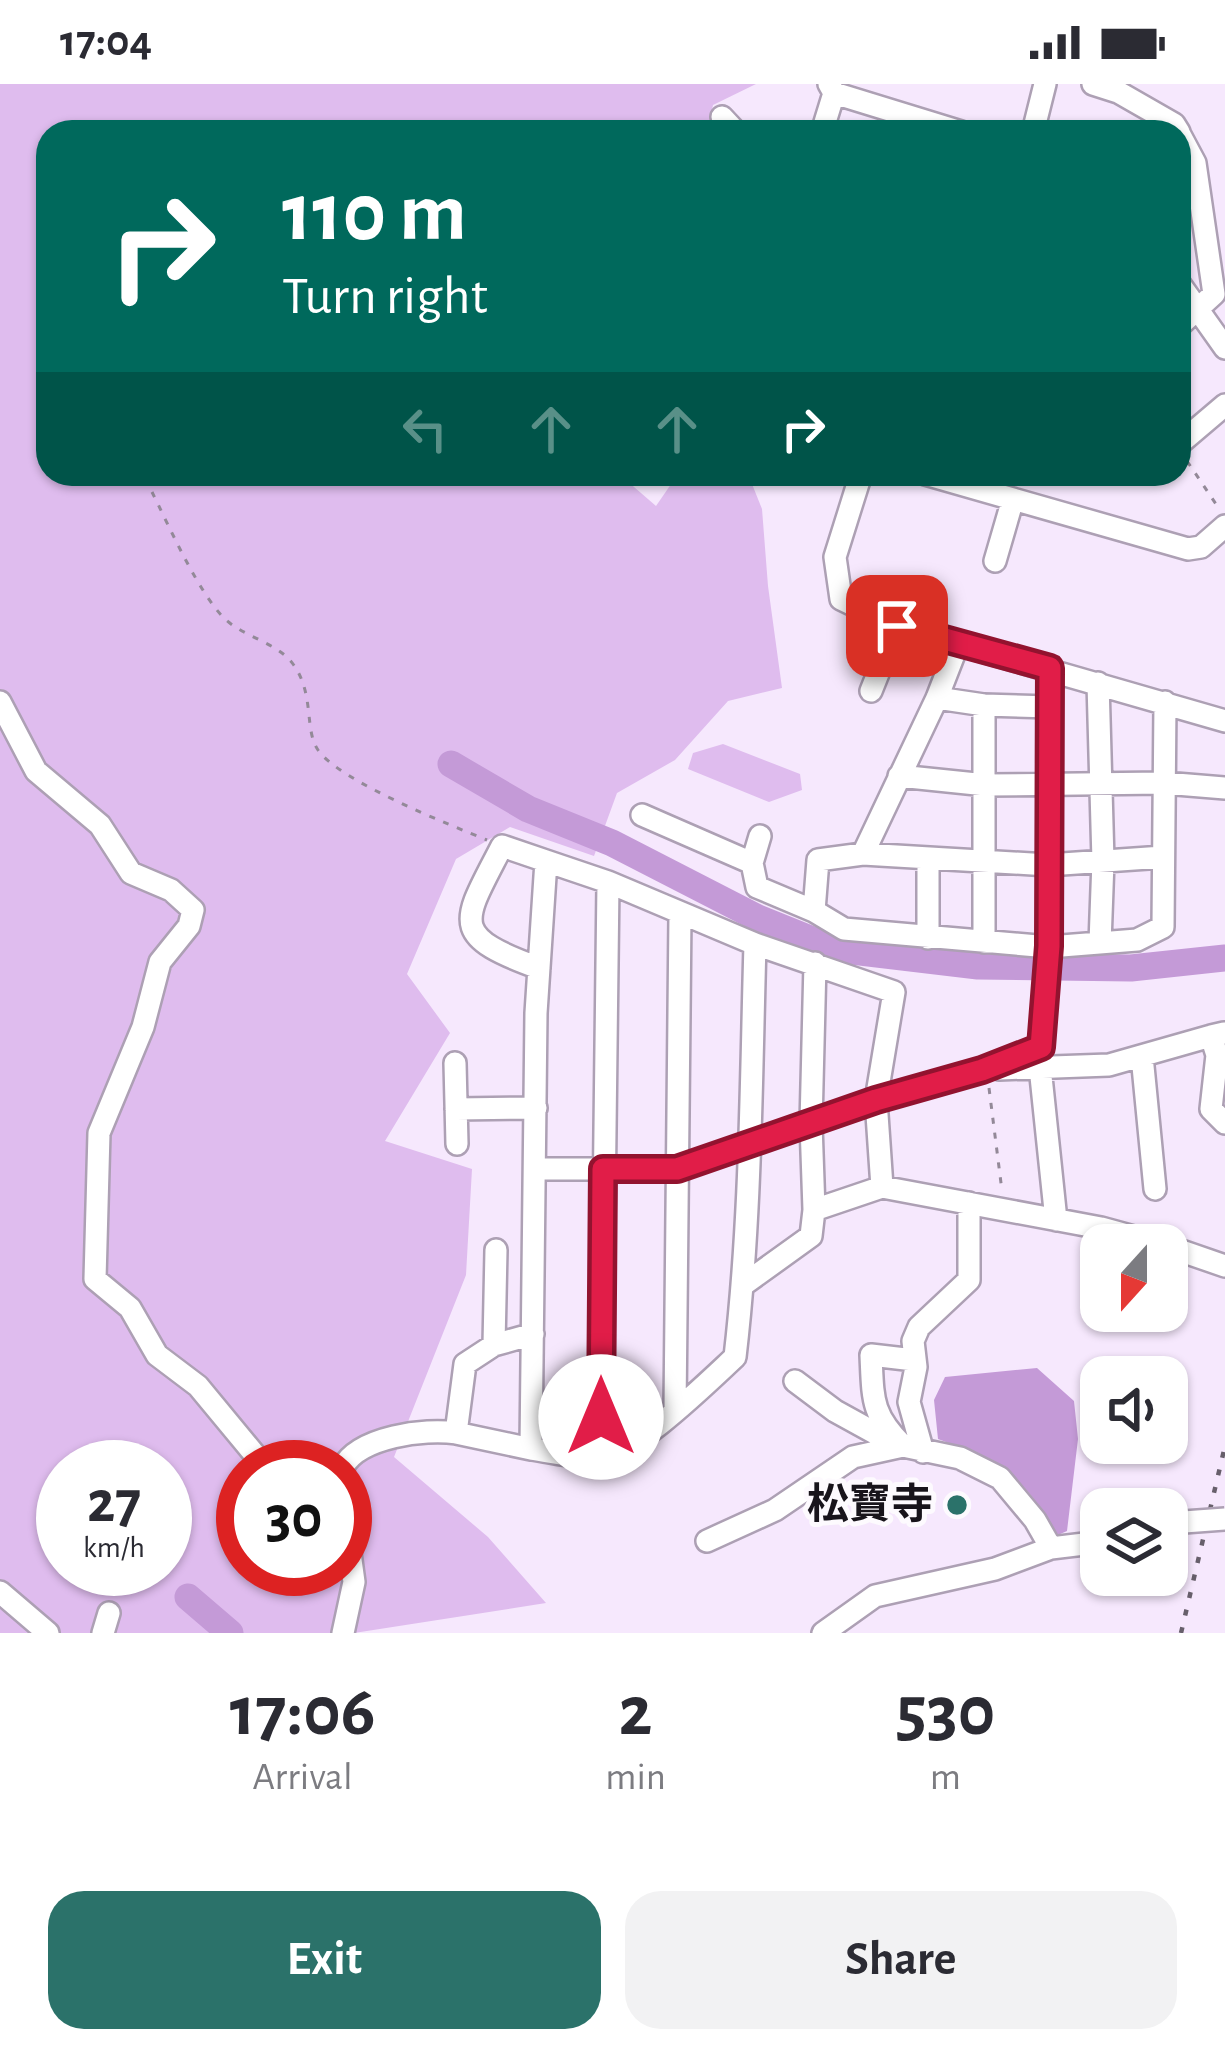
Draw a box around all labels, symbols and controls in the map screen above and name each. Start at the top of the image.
text: 17:04 [60,19,152,64]
icon: right [84,168,240,324]
text: 110 m [282,172,467,256]
text: Turn right [282,270,488,324]
icon: left [392,396,458,462]
icon: ahead [518,396,584,462]
icon: ahead [644,396,710,462]
icon: right [770,396,836,462]
pin [846,575,948,677]
icon: arrive [864,593,930,659]
north arrow [1080,1224,1188,1332]
map controls [1080,1224,1188,1596]
position arrow [538,1354,664,1480]
button: sound [1080,1356,1188,1464]
speed limit sign: 30 [216,1440,372,1596]
text: 27 [87,1473,141,1533]
place label: 松寶寺 [807,1482,933,1526]
button: layers [1080,1488,1188,1596]
marker: 松寶寺 [944,1492,970,1518]
text: km/h [83,1533,145,1563]
text: 17:06 [230,1676,376,1748]
text: 2 [619,1676,653,1748]
text: 530 [896,1676,995,1748]
text: Arrival [252,1758,353,1797]
text: min [605,1758,666,1797]
text: m [930,1758,961,1797]
button: Exit [48,1891,601,2029]
button: Share [625,1891,1177,2029]

